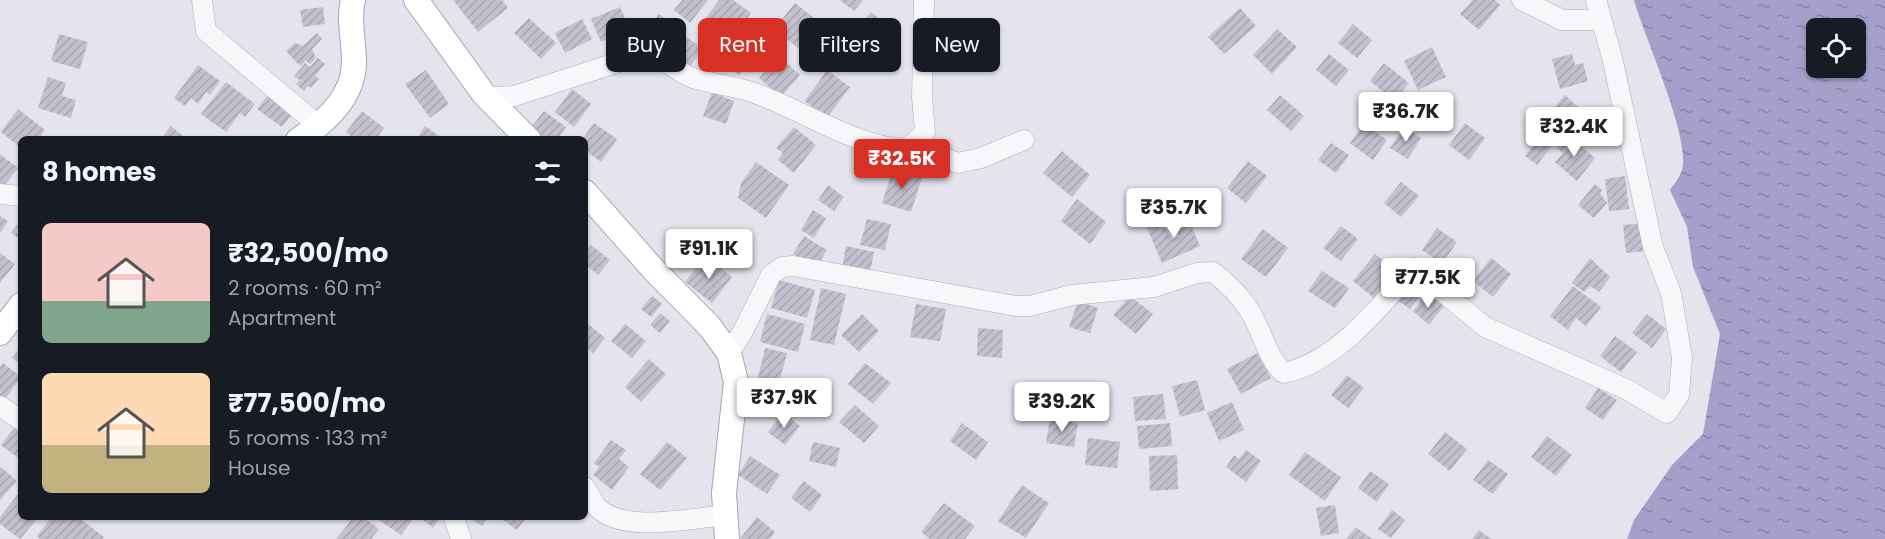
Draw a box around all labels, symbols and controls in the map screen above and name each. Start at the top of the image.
chip: Buy [606,18,686,72]
chip: Rent [698,18,787,72]
chip: Filters [799,18,901,72]
chip: New [913,18,1000,72]
map controls [1806,18,1866,78]
button: locate [1806,18,1866,78]
pin: ₹36.7K [1357,92,1455,143]
text: ₹36.7K [1372,97,1440,125]
pin: ₹32.4K [1525,107,1623,158]
text: ₹32.4K [1540,112,1608,140]
pin: ₹32.5K [853,139,951,190]
text: ₹32.5K [868,144,936,172]
text: 8 homes [42,154,157,190]
icon: filters [531,156,564,189]
pin: ₹35.7K [1125,188,1223,239]
text: ₹35.7K [1140,193,1208,221]
pin: ₹91.1K [660,229,758,280]
text: ₹91.1K [680,234,738,262]
text: ₹32,500/mo [228,235,388,271]
icon: home [90,247,162,319]
pin: ₹77.5K [1379,258,1477,309]
text: ₹77.5K [1395,263,1461,291]
text: 2 rooms · 60 m² [228,274,382,302]
text: Apartment [228,304,336,332]
pin: ₹37.9K [735,378,833,429]
pin: ₹39.2K [1013,382,1111,433]
text: ₹37.9K [751,383,817,411]
text: ₹77,500/mo [228,385,386,421]
text: ₹39.2K [1028,387,1096,415]
icon: home [90,397,162,469]
text: 5 rooms · 133 m² [228,424,387,452]
text: House [228,454,290,482]

